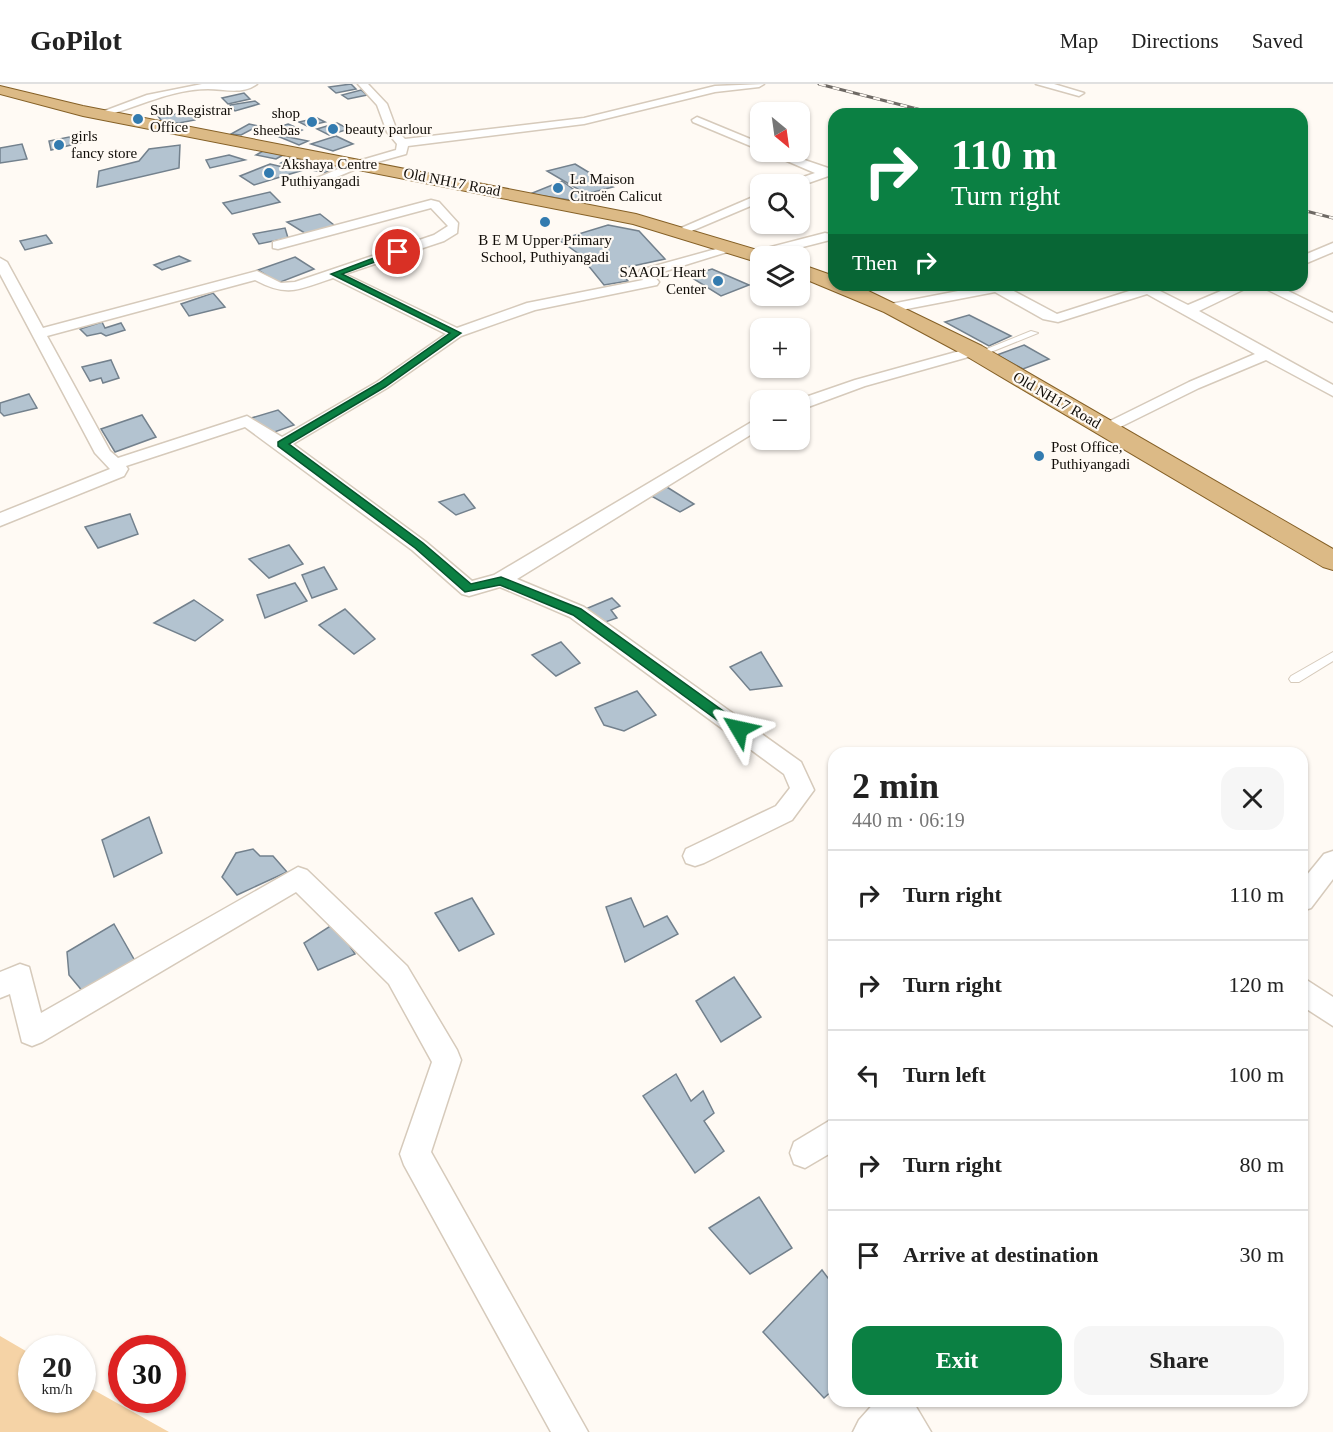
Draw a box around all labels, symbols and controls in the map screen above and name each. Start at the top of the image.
text: GoPilot [30,25,122,56]
text: Map [1060,29,1098,53]
text: Directions [1131,29,1219,53]
text: Saved [1252,29,1303,53]
place label: Sub Registrar Office [150,102,232,135]
north arrow [750,102,810,162]
map controls [750,102,810,450]
place label: shop sheebas [253,105,300,138]
marker: Sub Registrar Office [131,112,145,126]
marker: shop sheebas [305,115,319,129]
place label: beauty parlour [345,121,432,137]
marker: beauty parlour [326,122,340,136]
place label: girls fancy store [71,128,138,161]
icon: right [852,132,930,210]
text: 110 m [951,132,1057,178]
marker: girls fancy store [52,138,66,152]
place label: Akshaya Centre Puthiyangadi [281,156,378,189]
street label: Old NH17 Road [402,165,502,199]
marker: Akshaya Centre Puthiyangadi [262,166,276,180]
place label: La Maison Citroën Calicut [570,171,663,204]
button: search [750,174,810,234]
marker: La Maison Citroën Calicut [551,181,565,195]
text: Turn right [951,181,1060,211]
marker: B E M Upper Primary School, Puthiyangadi [538,215,552,229]
pin [372,226,423,277]
place label: B E M Upper Primary School, Puthiyangadi [478,232,612,265]
icon: arrive [381,235,414,268]
button: layers [750,246,810,306]
icon: right [909,246,942,279]
text: Then [852,250,897,275]
place label: SAAOL Heart Center [619,264,707,297]
marker: SAAOL Heart Center [711,274,725,288]
button: + [750,318,810,378]
street label: Old NH17 Road [1010,368,1104,432]
button: − [750,390,810,450]
place label: Post Office, Puthiyangadi [1051,439,1130,472]
marker: Post Office, Puthiyangadi [1032,449,1046,463]
position arrow [707,697,771,761]
text: 2 min [852,766,939,806]
button: close [1221,767,1284,830]
text: 440 m · 06:19 [852,809,965,831]
icon: right [852,879,885,912]
text: Turn right [903,882,1002,907]
text: 110 m [1229,882,1284,907]
icon: right [852,969,885,1002]
text: Turn right [903,972,1002,997]
text: 120 m [1228,972,1284,997]
icon: left [852,1059,885,1092]
text: Turn left [903,1062,986,1087]
text: 100 m [1228,1062,1284,1087]
icon: right [852,1149,885,1182]
text: Turn right [903,1152,1002,1177]
text: 80 m [1239,1152,1284,1177]
icon: arrive [852,1239,885,1272]
text: Arrive at destination [903,1242,1099,1267]
text: 30 m [1239,1242,1284,1267]
button: Exit [852,1326,1062,1395]
button: Share [1074,1326,1284,1395]
speed limit sign: 30 [108,1335,186,1413]
text: 20 [42,1350,72,1383]
text: km/h [42,1381,72,1397]

